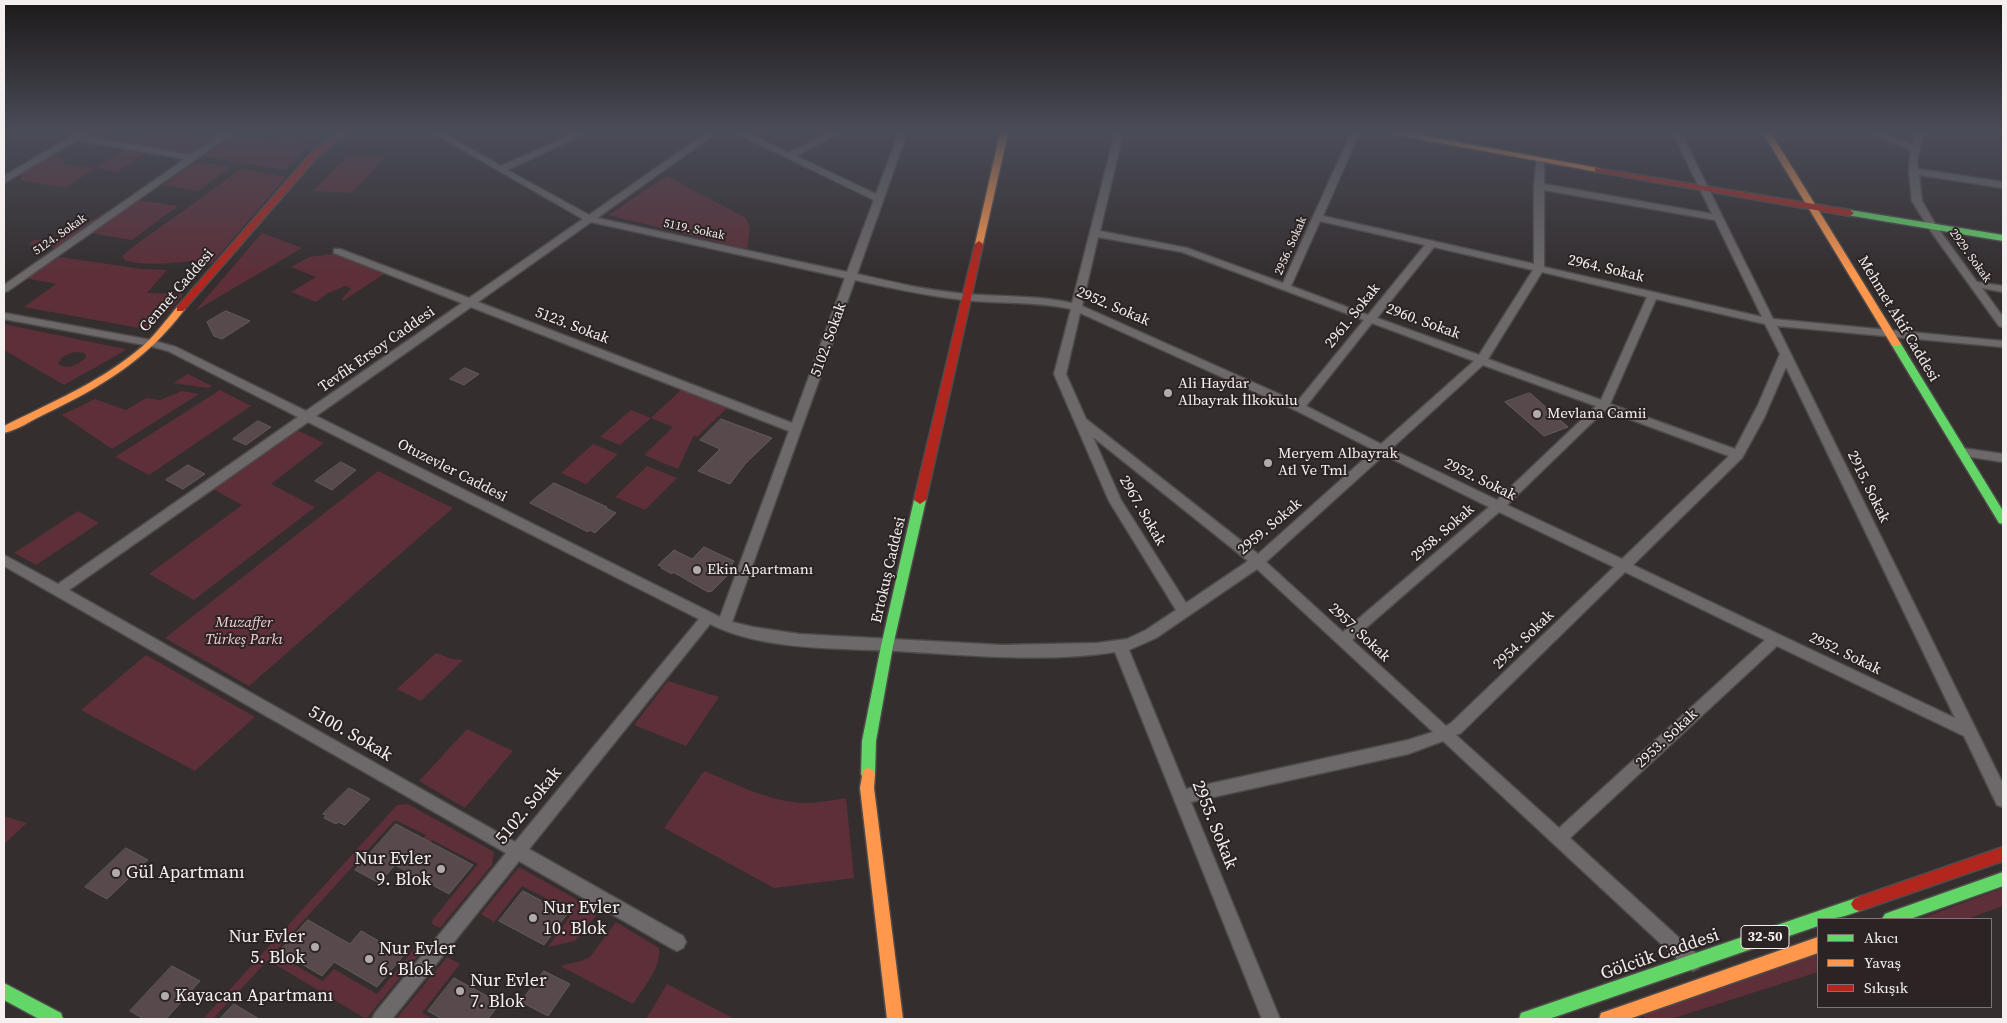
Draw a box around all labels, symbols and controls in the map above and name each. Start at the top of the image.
street label: 5124. Sokak [30,211,90,259]
street label: 2956. Sokak [1272,215,1310,277]
street label: 5119. Sokak [662,216,726,244]
street label: 2929. Sokak [1946,227,1994,285]
street label: Cennet Caddesi [136,246,218,336]
street label: 2964. Sokak [1566,251,1646,287]
street label: Mehmet Akif Caddesi [1853,253,1943,385]
street label: 2961. Sokak [1322,280,1384,352]
street label: 2952. Sokak [1074,284,1152,330]
street label: 5102. Sokak [807,300,851,380]
street label: 2960. Sokak [1383,300,1463,344]
street label: Tevfik Ersoy Caddesi [315,303,439,397]
street label: 5123. Sokak [532,304,612,348]
place label: Ali Haydar Albayrak İlkokulu [1178,375,1298,410]
marker: Ali Haydar Albayrak İlkokulu [1162,387,1174,399]
place label: Mevlana Camii [1547,405,1647,423]
marker: Mevlana Camii [1531,408,1543,420]
street label: Otuzevler Caddesi [394,436,510,506]
place label: Meryem Albayrak Atl Ve Tml [1278,445,1398,480]
street label: 2915. Sokak [1843,448,1893,526]
street label: 2952. Sokak [1441,455,1519,505]
marker: Meryem Albayrak Atl Ve Tml [1262,457,1274,469]
street label: 2967. Sokak [1115,473,1169,549]
street label: 2959. Sokak [1234,495,1306,559]
street label: 2958. Sokak [1408,501,1478,565]
street label: Ertokuş Caddesi [868,515,910,625]
place label: Ekin Apartmanı [707,561,813,579]
marker: Ekin Apartmanı [691,564,703,576]
street label: 2957. Sokak [1324,600,1394,666]
street label: 2954. Sokak [1490,607,1558,673]
park label: Muzaffer Türkeş Parkı [205,614,283,649]
street label: 2952. Sokak [1806,629,1884,679]
street label: 5100. Sokak [304,701,396,767]
street label: 2953. Sokak [1632,706,1702,772]
street label: 5102. Sokak [491,763,567,849]
street label: 2955. Sokak [1186,778,1242,872]
place label: Nur Evler 9. Blok [354,848,431,891]
place label: Gül Apartmanı [126,862,245,884]
marker: Nur Evler 9. Blok [435,863,447,875]
marker: Gül Apartmanı [110,867,122,879]
place label: Nur Evler 10. Blok [543,897,620,940]
marker: Nur Evler 10. Blok [527,912,539,924]
legend [1817,918,1992,1008]
street label: Gölcük Caddesi [1598,925,1722,985]
place label: Nur Evler 5. Blok [228,926,305,969]
road number: 32-50 [1741,926,1789,949]
text: Akıcı [1864,927,1898,948]
place label: Nur Evler 6. Blok [379,938,456,981]
marker: Nur Evler 5. Blok [309,941,321,953]
text: Yavaş [1864,952,1901,973]
marker: Nur Evler 6. Blok [363,953,375,965]
place label: Nur Evler 7. Blok [470,970,547,1012]
text: Sıkışık [1864,977,1908,998]
place label: Kayacan Apartmanı [175,985,333,1007]
marker: Nur Evler 7. Blok [454,985,466,997]
marker: Kayacan Apartmanı [159,990,171,1002]

